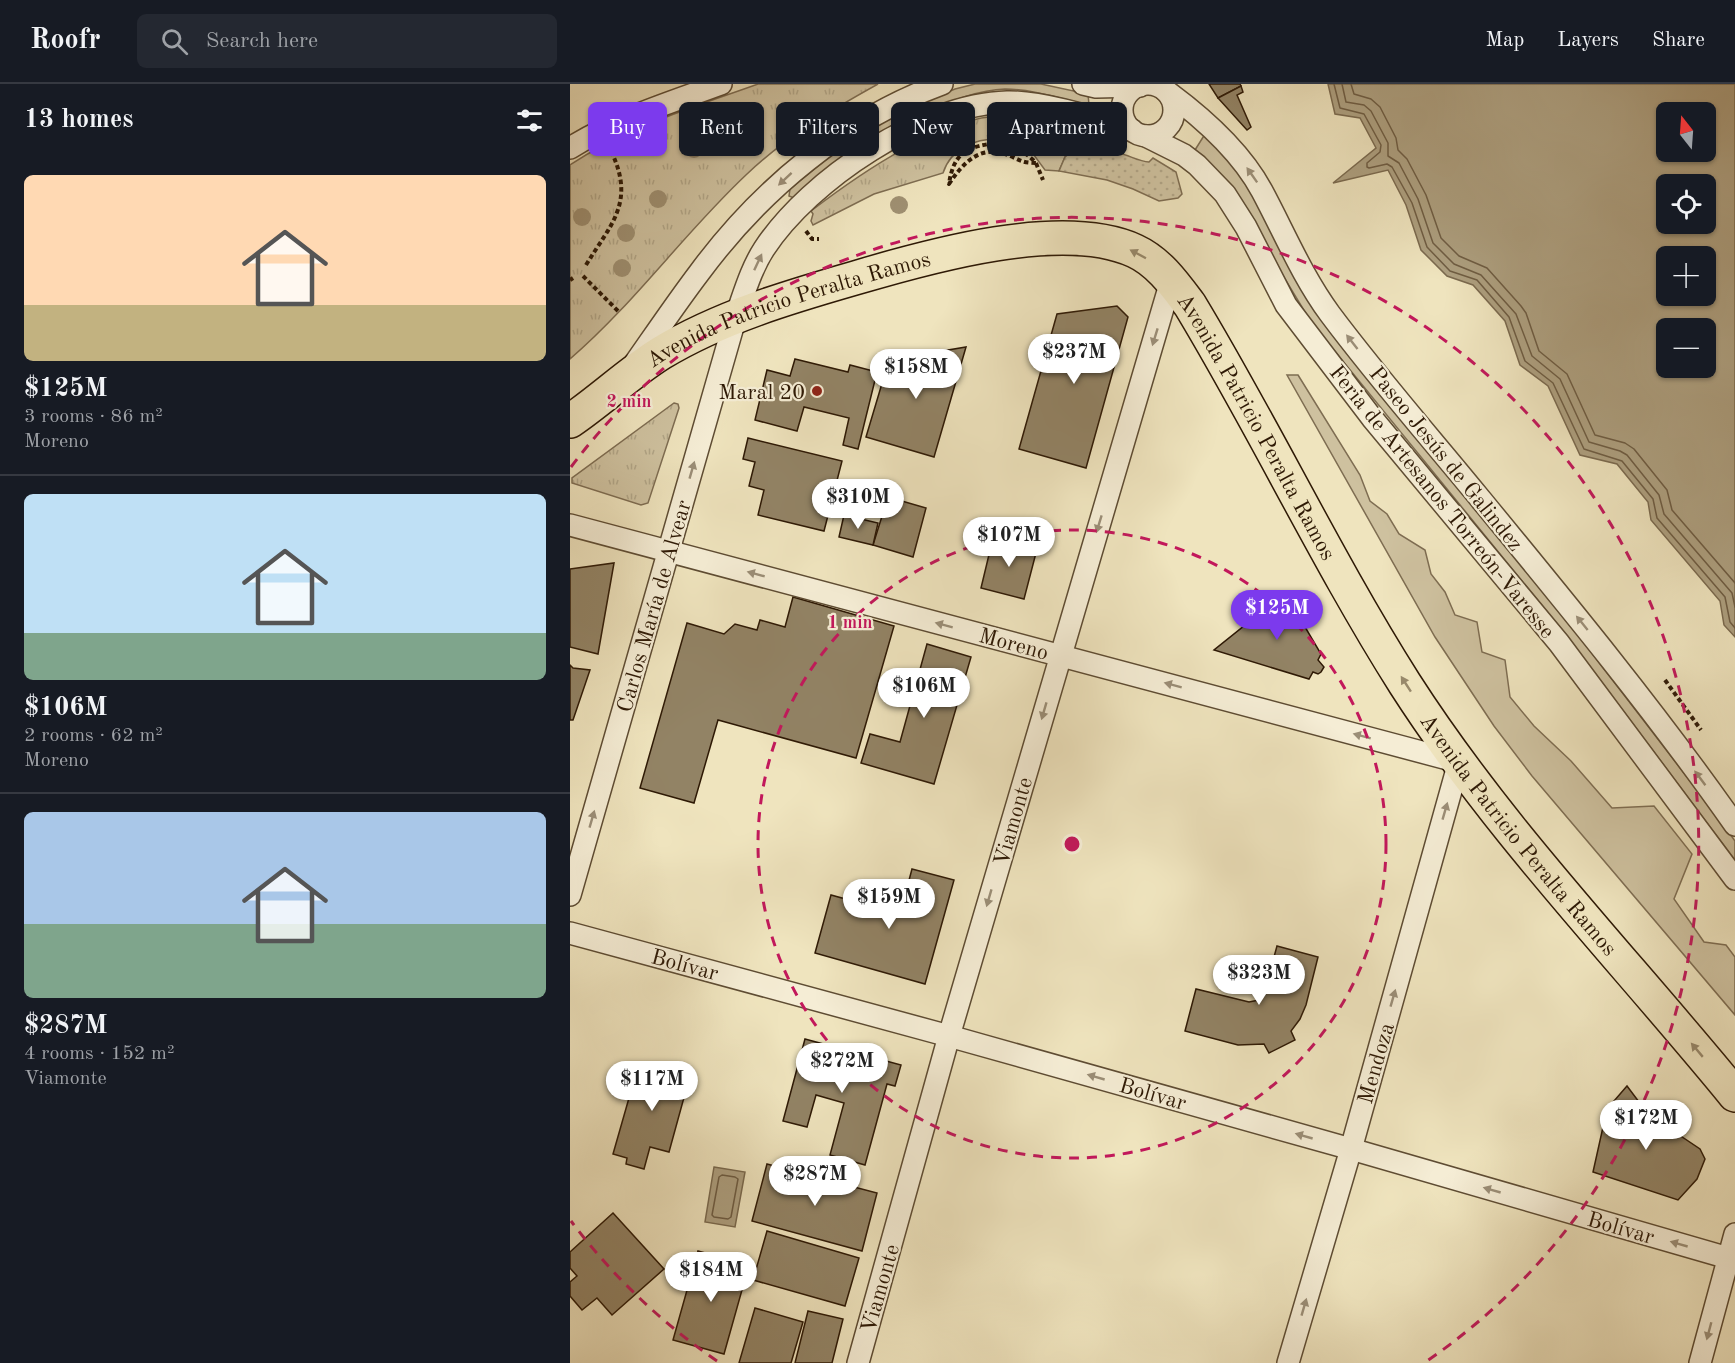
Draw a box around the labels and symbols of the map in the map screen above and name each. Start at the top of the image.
north arrow [1656,102,1716,162]
one-way arrow [1246,168,1258,184]
one-way arrow [778,172,793,186]
street label: Avenida Patricio Peralta Ramos [643,249,933,372]
one-way arrow [1129,249,1146,259]
one-way arrow [753,253,762,270]
street label: Avenida Patricio Peralta Ramos [1172,290,1339,564]
one-way arrow [1150,328,1159,346]
pin: $237M [1032,334,1116,385]
one-way arrow [1346,334,1358,350]
pin: $158M [874,349,958,400]
street label: Feria de Artesanos Torreón-Varesse [1325,362,1558,643]
street label: Paseo Jesús de Galindez [1364,363,1526,556]
place label: Maral 20 [718,382,805,404]
marker: Maral 20 [810,384,824,398]
text: 2 min [606,393,652,411]
one-way arrow [688,461,697,479]
pin: $310M [816,479,900,530]
street label: Carlos María de Alvear [614,498,696,715]
one-way arrow [1094,515,1103,533]
pin: $107M [967,517,1051,568]
one-way arrow [747,569,765,579]
pin: $125M [1235,590,1319,641]
text: 1 min [827,614,873,632]
one-way arrow [1576,615,1589,630]
one-way arrow [935,619,953,629]
street label: Moreno [976,625,1051,665]
pin: $106M [882,668,966,719]
one-way arrow [1401,676,1412,692]
one-way arrow [1164,680,1182,690]
one-way arrow [1039,702,1048,720]
street label: Avenida Patricio Peralta Ramos [1415,711,1620,960]
one-way arrow [1353,730,1371,740]
one-way arrow [1695,770,1707,785]
street label: Viamonte [991,775,1037,868]
one-way arrow [1441,801,1450,819]
one-way arrow [588,810,597,828]
centre of rings [1062,834,1082,854]
pin: $159M [847,879,931,930]
one-way arrow [984,889,993,907]
street label: Bolívar [648,946,721,985]
pin: $323M [1217,955,1301,1006]
one-way arrow [1389,989,1398,1007]
street label: Mendoza [1355,1020,1399,1107]
one-way arrow [1691,1042,1704,1058]
pin: $272M [800,1043,884,1094]
pin: $117M [610,1061,694,1112]
one-way arrow [1087,1072,1105,1081]
street label: Bolívar [1116,1075,1189,1115]
pin: $172M [1604,1100,1688,1151]
one-way arrow [1295,1130,1313,1140]
pin: $287M [773,1156,857,1207]
one-way arrow [1482,1184,1501,1194]
street label: Bolívar [1584,1209,1657,1249]
one-way arrow [1670,1239,1688,1248]
street label: Viamonte [858,1242,904,1335]
pin: $184M [669,1252,753,1303]
one-way arrow [1300,1298,1309,1316]
one-way arrow [1704,1322,1713,1340]

